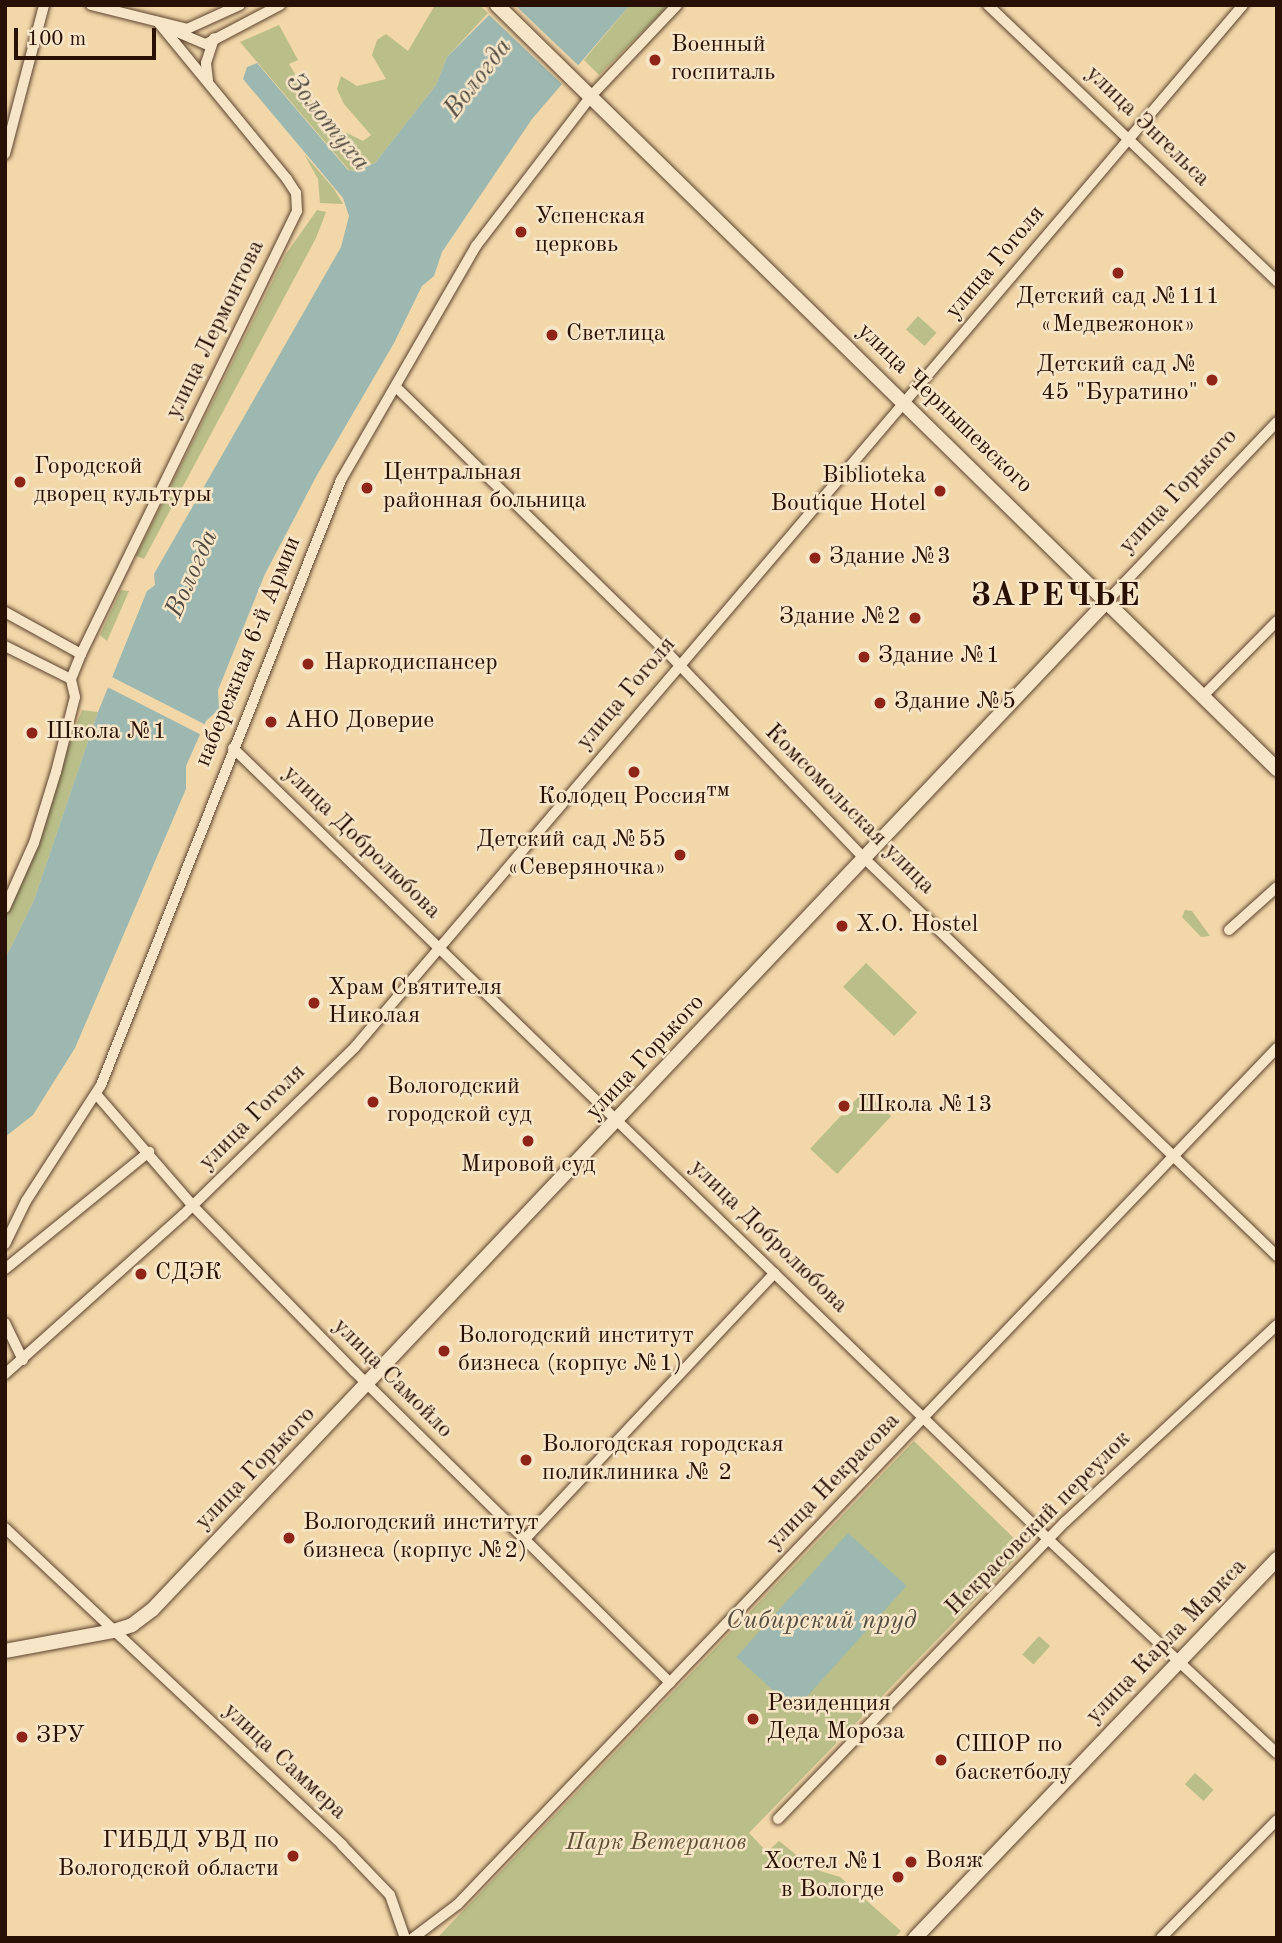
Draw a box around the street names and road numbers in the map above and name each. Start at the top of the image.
street label: улица Энгельса [1079,60,1215,194]
street label: улица Гоголя [940,200,1052,326]
street label: улица Лермонтова [160,236,272,424]
street label: улица Чернышевского [850,318,1038,500]
street label: улица Горького [1113,423,1245,561]
street label: набережная 6-й Армии [190,533,308,771]
street label: улица Гоголя [571,631,683,757]
street label: Комсомольская улица [758,719,940,901]
street label: улица Добролюбова [276,760,446,926]
street label: улица Горького [580,989,712,1127]
street label: улица Гоголя [193,1058,313,1178]
street label: улица Добролюбова [683,1154,853,1320]
street label: улица Самойло [326,1313,458,1445]
street label: улица Горького [190,1401,322,1537]
street label: улица Некрасова [761,1407,907,1557]
street label: Некрасовский переулок [940,1425,1138,1623]
street label: улица Карла Маркса [1080,1553,1254,1731]
street label: улица Саммера [216,1697,352,1827]

